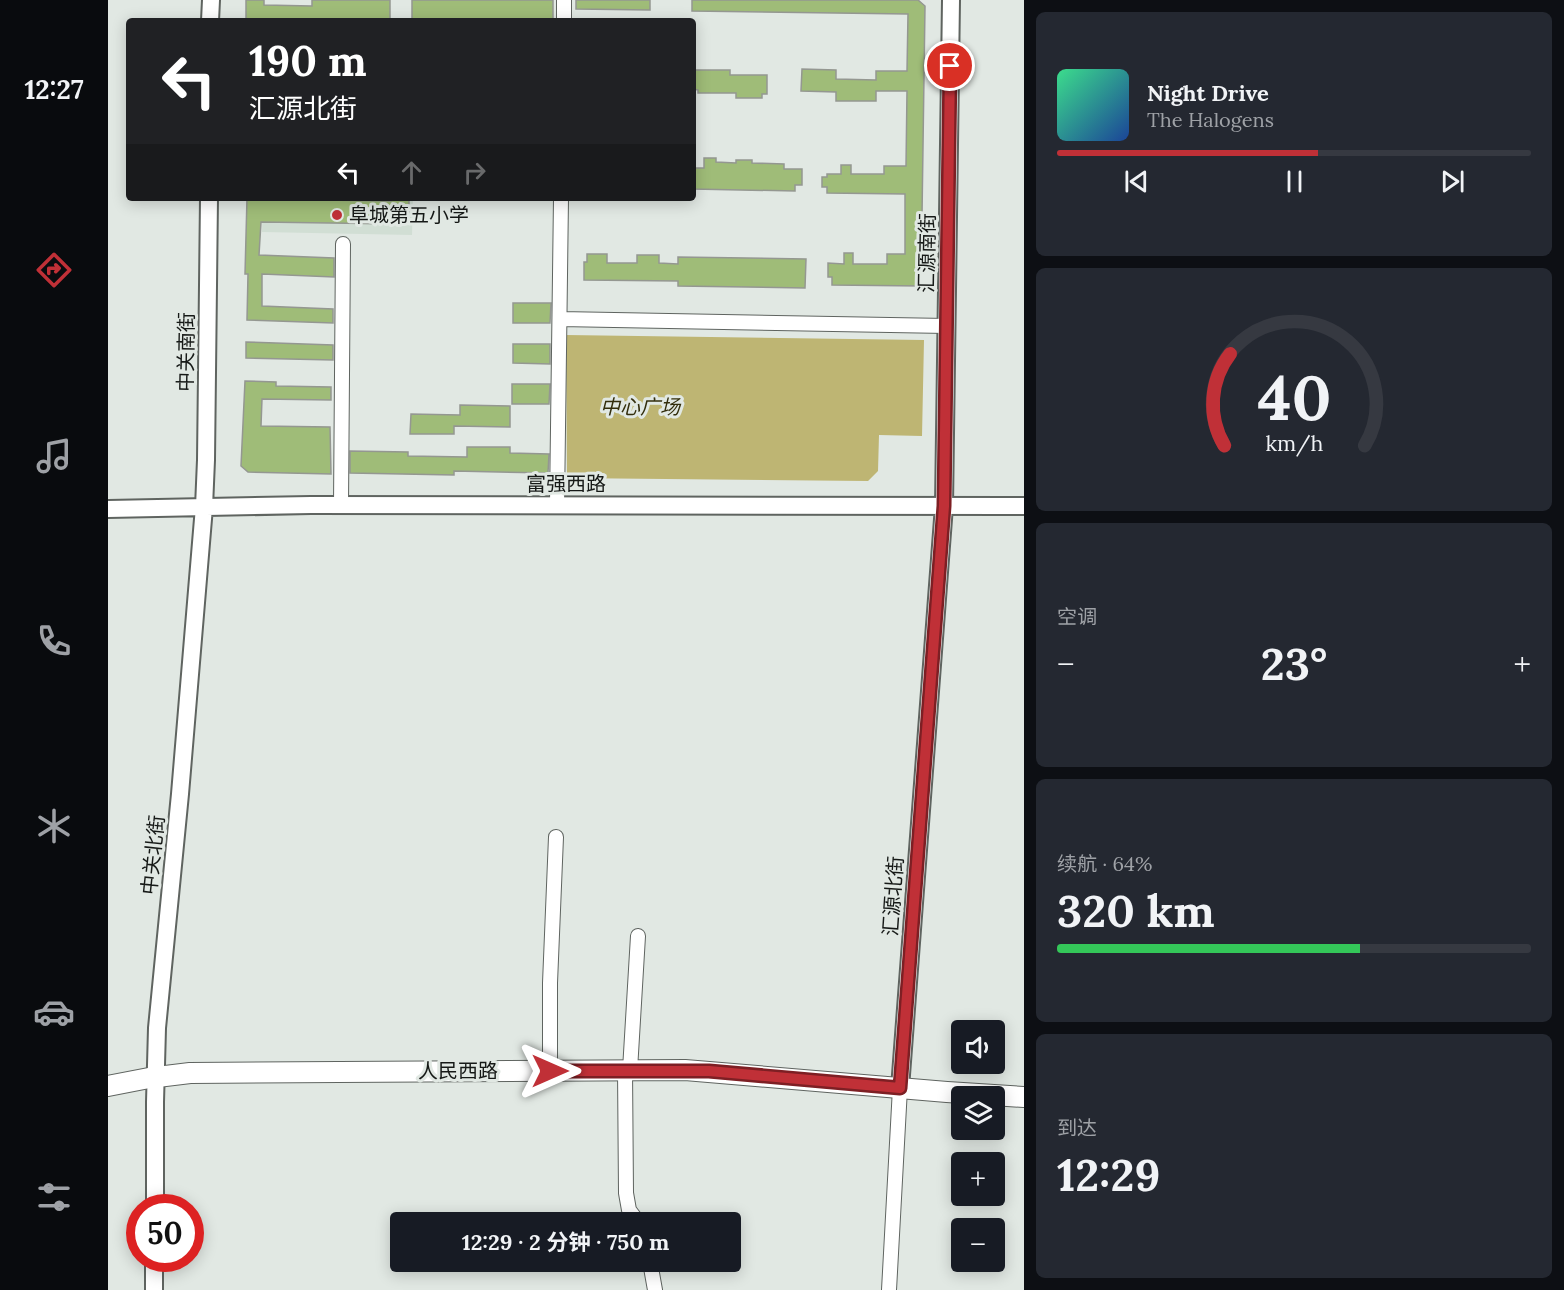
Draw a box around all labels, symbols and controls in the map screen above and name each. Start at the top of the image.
text: 190 m [249,34,367,88]
pin [924,40,975,91]
icon: left [150,42,228,120]
icon: arrive [933,49,966,82]
text: 12:27 [24,72,84,106]
text: Night Drive [1147,79,1269,107]
text: 汇源北街 [249,91,357,125]
text: The Halogens [1147,107,1274,132]
icon: left [332,156,365,189]
icon: ahead [395,156,428,189]
icon: right [458,156,491,189]
icon: previous [1120,165,1153,198]
icon: pause [1278,165,1311,198]
icon: next [1436,165,1469,198]
place label: 阜城第五小学 [349,202,469,227]
marker: 阜城第五小学 [330,208,344,222]
street label: 汇源南街 [913,213,940,293]
icon: directions [33,249,75,291]
street label: 中关南街 [172,312,199,392]
text: 40 [1257,358,1331,438]
park label: 中心广场 [600,394,682,419]
text: km/h [1265,430,1323,458]
icon: music [33,435,75,477]
street label: 富强西路 [526,471,606,496]
text: 空调 [1057,604,1097,629]
icon: phone [33,620,75,662]
text: 23° [1261,635,1327,692]
text: − [1057,643,1075,685]
text: + [1513,643,1531,685]
icon: climate [33,805,75,847]
street label: 中关北街 [136,814,169,896]
text: 续航 · 64% [1057,851,1152,876]
street label: 汇源北街 [877,855,908,937]
text: 320 km [1057,882,1215,939]
icon: car [33,991,75,1033]
map controls [951,1020,1005,1272]
button: sound [951,1020,1005,1074]
position arrow [518,1039,582,1103]
street label: 人民西路 [418,1058,498,1083]
button: layers [951,1086,1005,1140]
text: 到达 [1057,1115,1097,1140]
text: 12:29 [1057,1146,1160,1203]
button: + [951,1152,1005,1206]
icon: filters [33,1176,75,1218]
speed limit sign: 50 [126,1194,204,1272]
button: − [951,1218,1005,1272]
text: 12:29 · 2 分钟 · 750 m [462,1228,669,1256]

